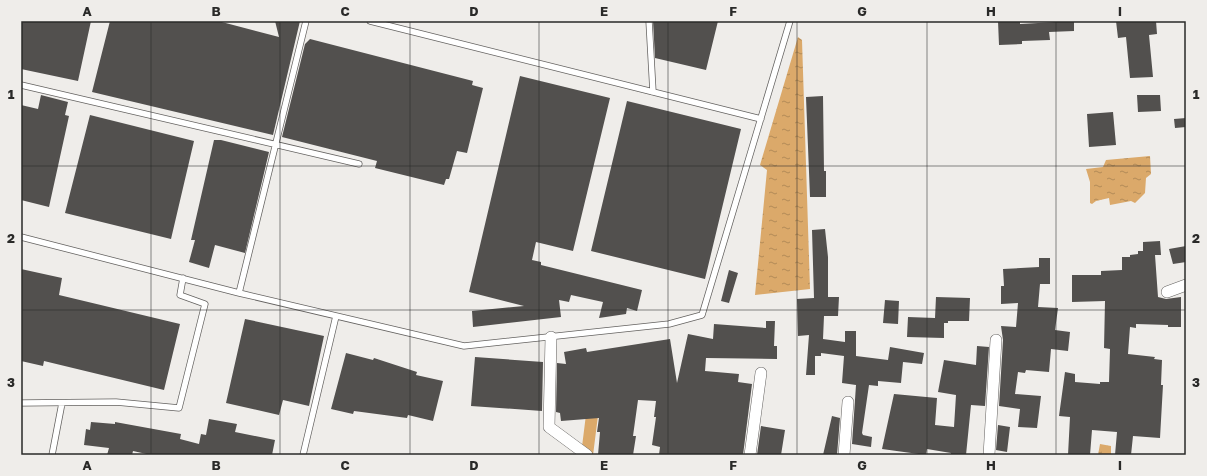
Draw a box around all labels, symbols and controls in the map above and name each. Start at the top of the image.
text: A [82,3,92,19]
text: B [211,3,221,19]
text: C [340,3,350,19]
text: D [469,3,479,19]
text: E [600,3,608,19]
text: F [729,3,737,19]
text: G [857,3,867,19]
text: H [986,3,996,19]
text: I [1118,3,1122,19]
text: 1 [8,86,15,102]
text: 1 [1193,86,1200,102]
text: 2 [7,230,15,246]
text: 2 [1192,230,1200,246]
text: 3 [7,374,15,390]
text: 3 [1192,374,1200,390]
text: A [82,457,92,473]
text: B [211,457,221,473]
text: C [340,457,350,473]
text: D [469,457,479,473]
text: E [600,457,608,473]
text: F [729,457,737,473]
text: G [857,457,867,473]
text: H [986,457,996,473]
text: I [1118,457,1122,473]

